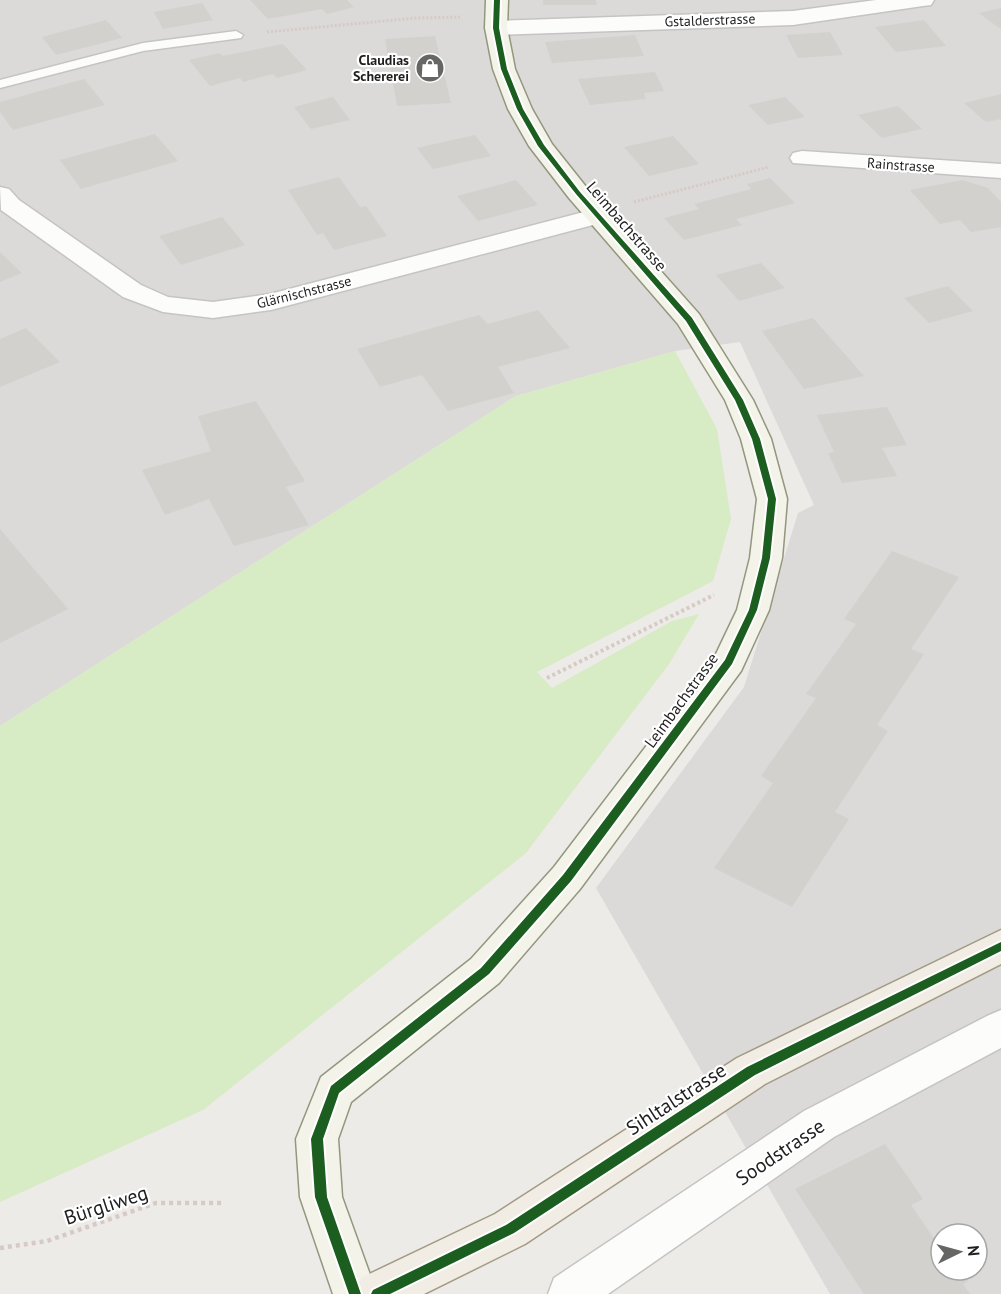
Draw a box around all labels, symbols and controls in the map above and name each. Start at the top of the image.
street label: Gstalderstrasse [664,9,756,31]
place label: Claudias Schererei [353,51,409,85]
shop icon: Claudias Schererei [414,52,446,84]
street label: Rainstrasse [867,154,935,176]
street label: Leimbachstrasse [583,177,671,275]
street label: Glärnischstrasse [255,272,353,312]
street label: Leimbachstrasse [640,649,722,751]
street label: Sihltalstrasse [621,1057,731,1141]
street label: Soodstrasse [731,1113,829,1191]
street label: Bürgliweg [61,1179,151,1231]
north arrow [929,1222,989,1282]
text: N [964,1245,984,1257]

